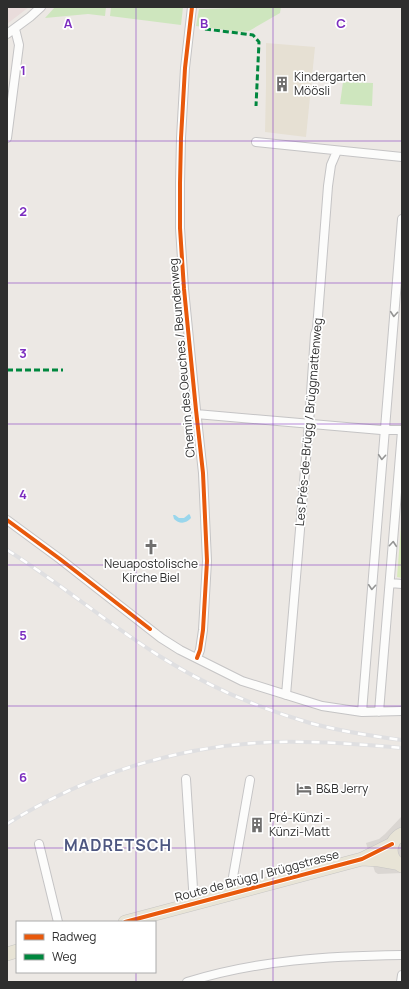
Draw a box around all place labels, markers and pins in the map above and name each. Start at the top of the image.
place label: Kindergarten Möösli [294,68,366,99]
building icon: Kindergarten Möösli [273,75,291,93]
church icon: Neuapostolische Kirche Biel [142,538,160,556]
place label: Neuapostolische Kirche Biel [104,555,198,586]
hotel icon: B&B Jerry [295,780,313,798]
place label: B&B Jerry [316,780,369,797]
place label: Pré-Künzi - Künzi-Matt [269,809,330,840]
building icon: Pré-Künzi - Künzi-Matt [248,816,266,834]

